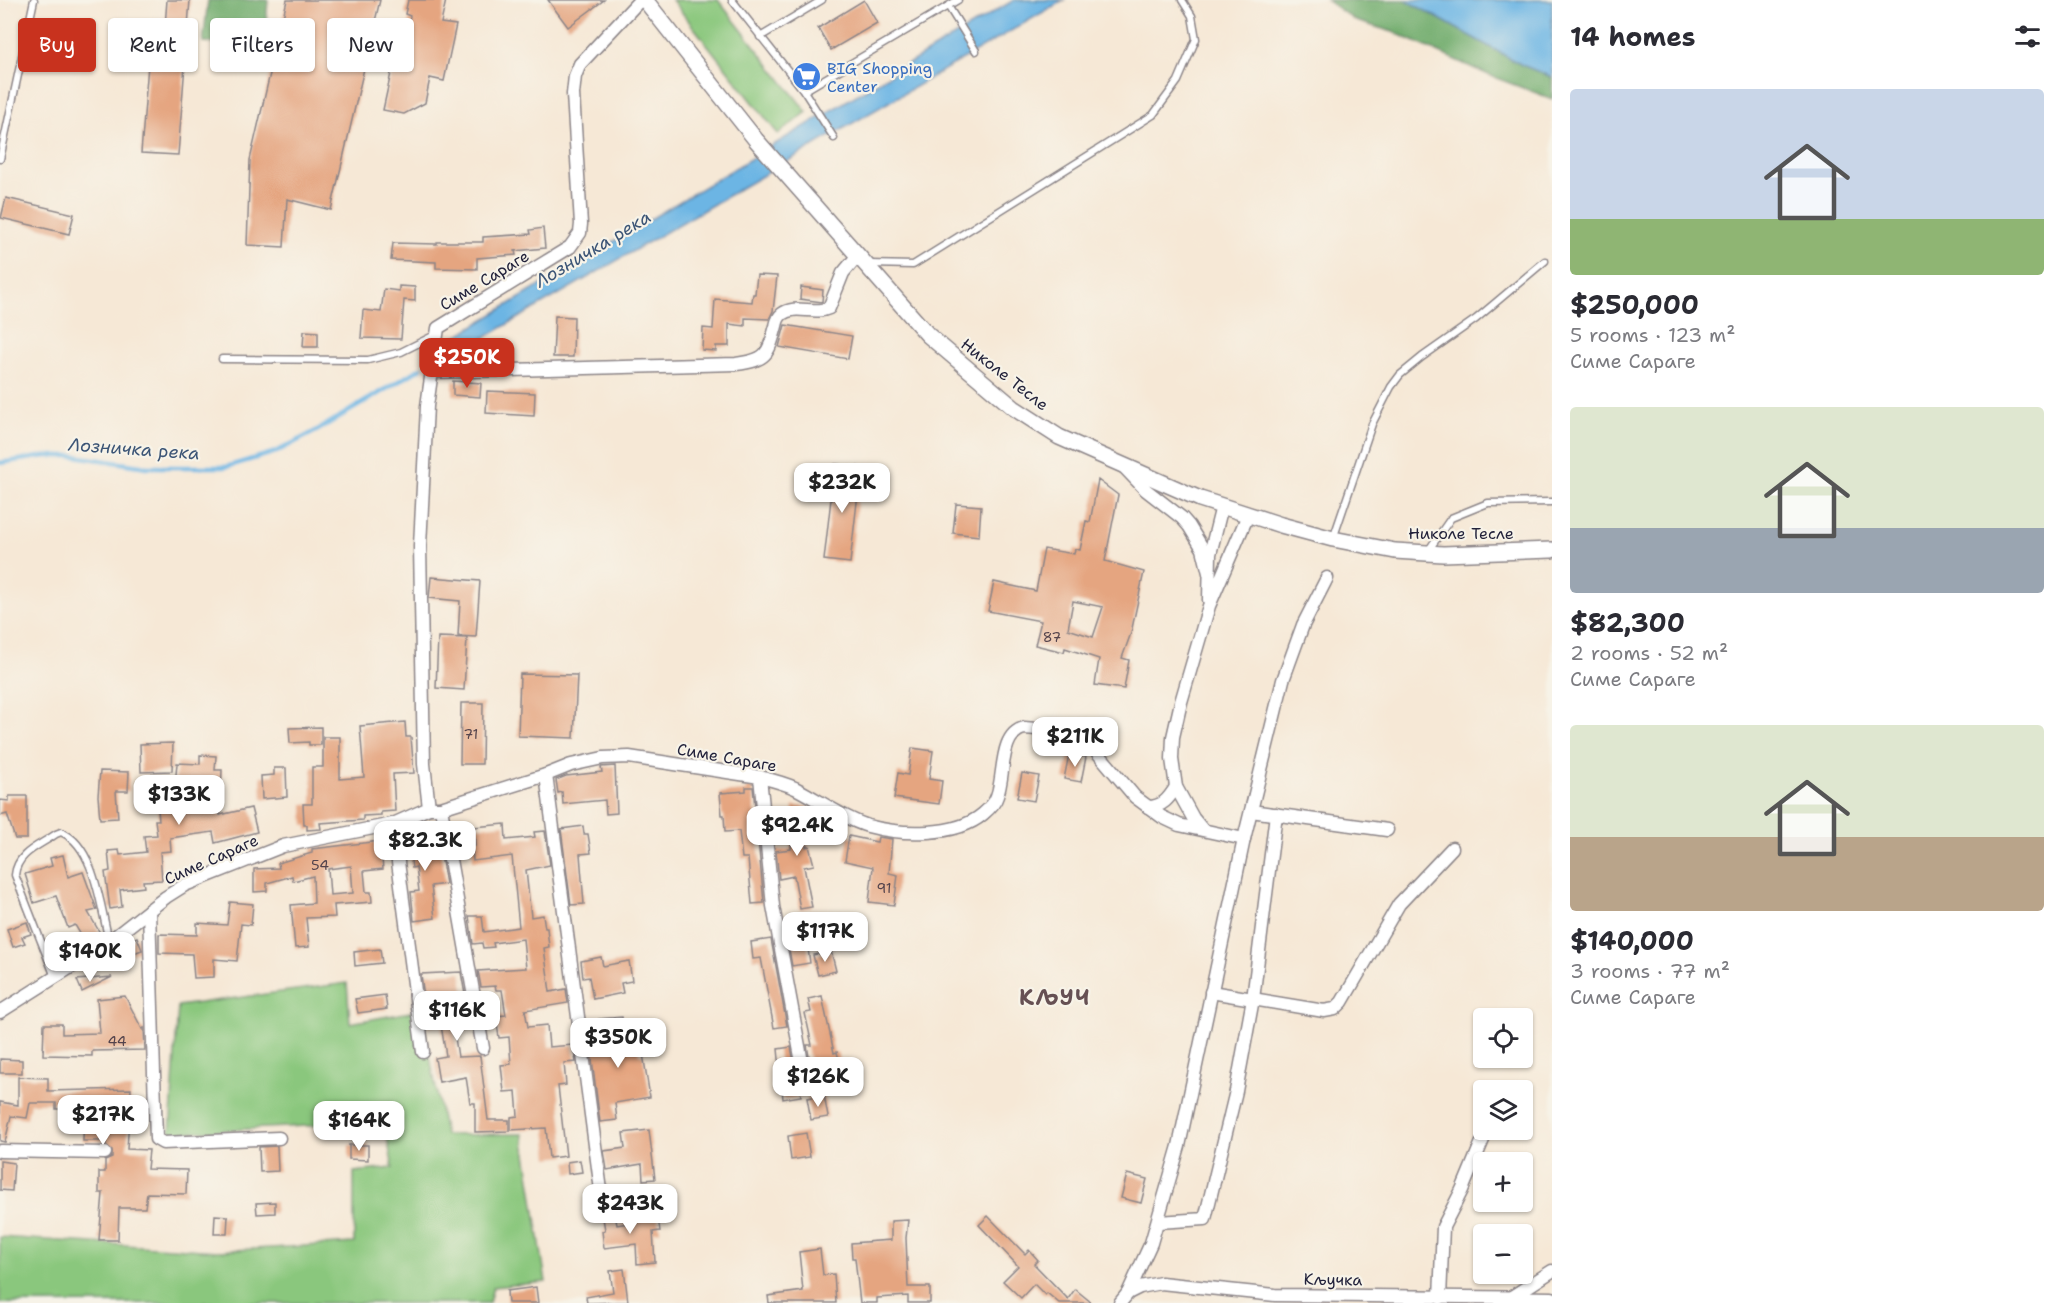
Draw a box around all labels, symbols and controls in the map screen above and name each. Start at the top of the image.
chip: Buy [18,18,96,72]
chip: Rent [108,18,198,72]
chip: Filters [210,18,315,72]
chip: New [327,18,414,72]
text: 14 homes [1570,19,1696,54]
icon: filters [2011,20,2044,53]
place label: BIG Shopping Center [827,58,932,97]
supermarket icon: BIG Shopping Center [790,61,822,93]
icon: home [1753,128,1861,236]
water label: Лозничка река [530,205,655,294]
street label: Симе Сараге [436,245,533,315]
text: $250,000 [1570,287,1699,322]
text: 5 rooms · 123 m² [1570,322,1736,348]
street label: Николе Тесле [957,334,1053,415]
pin: $250K [425,338,509,389]
text: $250K [433,344,501,370]
text: Симе Сараге [1570,348,1696,374]
water label: Лозничка река [67,432,200,466]
icon: home [1753,446,1861,554]
pin: $232K [800,463,884,514]
text: $232K [808,469,876,495]
street label: Николе Тесле [1408,523,1514,544]
text: $82,300 [1570,605,1685,640]
house number: 87 [1043,628,1061,646]
text: 2 rooms · 52 m² [1570,640,1728,666]
text: Симе Сараге [1570,666,1696,692]
pin: $211K [1033,717,1117,768]
text: $211K [1046,723,1104,749]
house number: 71 [464,725,478,743]
street label: Симе Сараге [675,738,778,777]
icon: home [1753,764,1861,872]
pin: $133K [137,775,221,826]
text: $133K [148,781,210,807]
pin: $92.4K [748,806,846,857]
text: $92.4K [761,812,833,838]
pin: $82.3K [376,821,474,872]
text: $82.3K [388,827,462,853]
street label: Симе Сараге [161,829,261,890]
house number: 54 [311,856,329,874]
house number: 91 [876,879,892,897]
pin: $117K [783,912,867,963]
text: $117K [796,918,854,944]
text: $140,000 [1570,923,1694,958]
pin: $140K [48,932,132,983]
text: $140K [58,938,122,964]
text: 3 rooms · 77 m² [1570,958,1730,984]
district label: КЉУЧ [1019,983,1091,1012]
text: Симе Сараге [1570,984,1696,1010]
pin: $116K [415,991,499,1042]
text: $116K [428,997,486,1023]
map controls [1473,1008,1533,1284]
button: locate [1473,1008,1533,1068]
pin: $350K [576,1018,660,1069]
text: $350K [584,1024,652,1050]
house number: 44 [107,1032,127,1050]
pin: $126K [776,1057,860,1108]
text: $126K [787,1063,849,1089]
button: layers [1473,1080,1533,1140]
pin: $217K [61,1095,145,1146]
text: $217K [72,1101,134,1127]
pin: $164K [317,1101,401,1152]
text: $164K [327,1107,391,1133]
button: + [1473,1152,1533,1212]
pin: $243K [588,1184,672,1235]
text: $243K [596,1190,664,1216]
button: − [1473,1224,1533,1284]
street label: Кључка [1303,1268,1363,1291]

